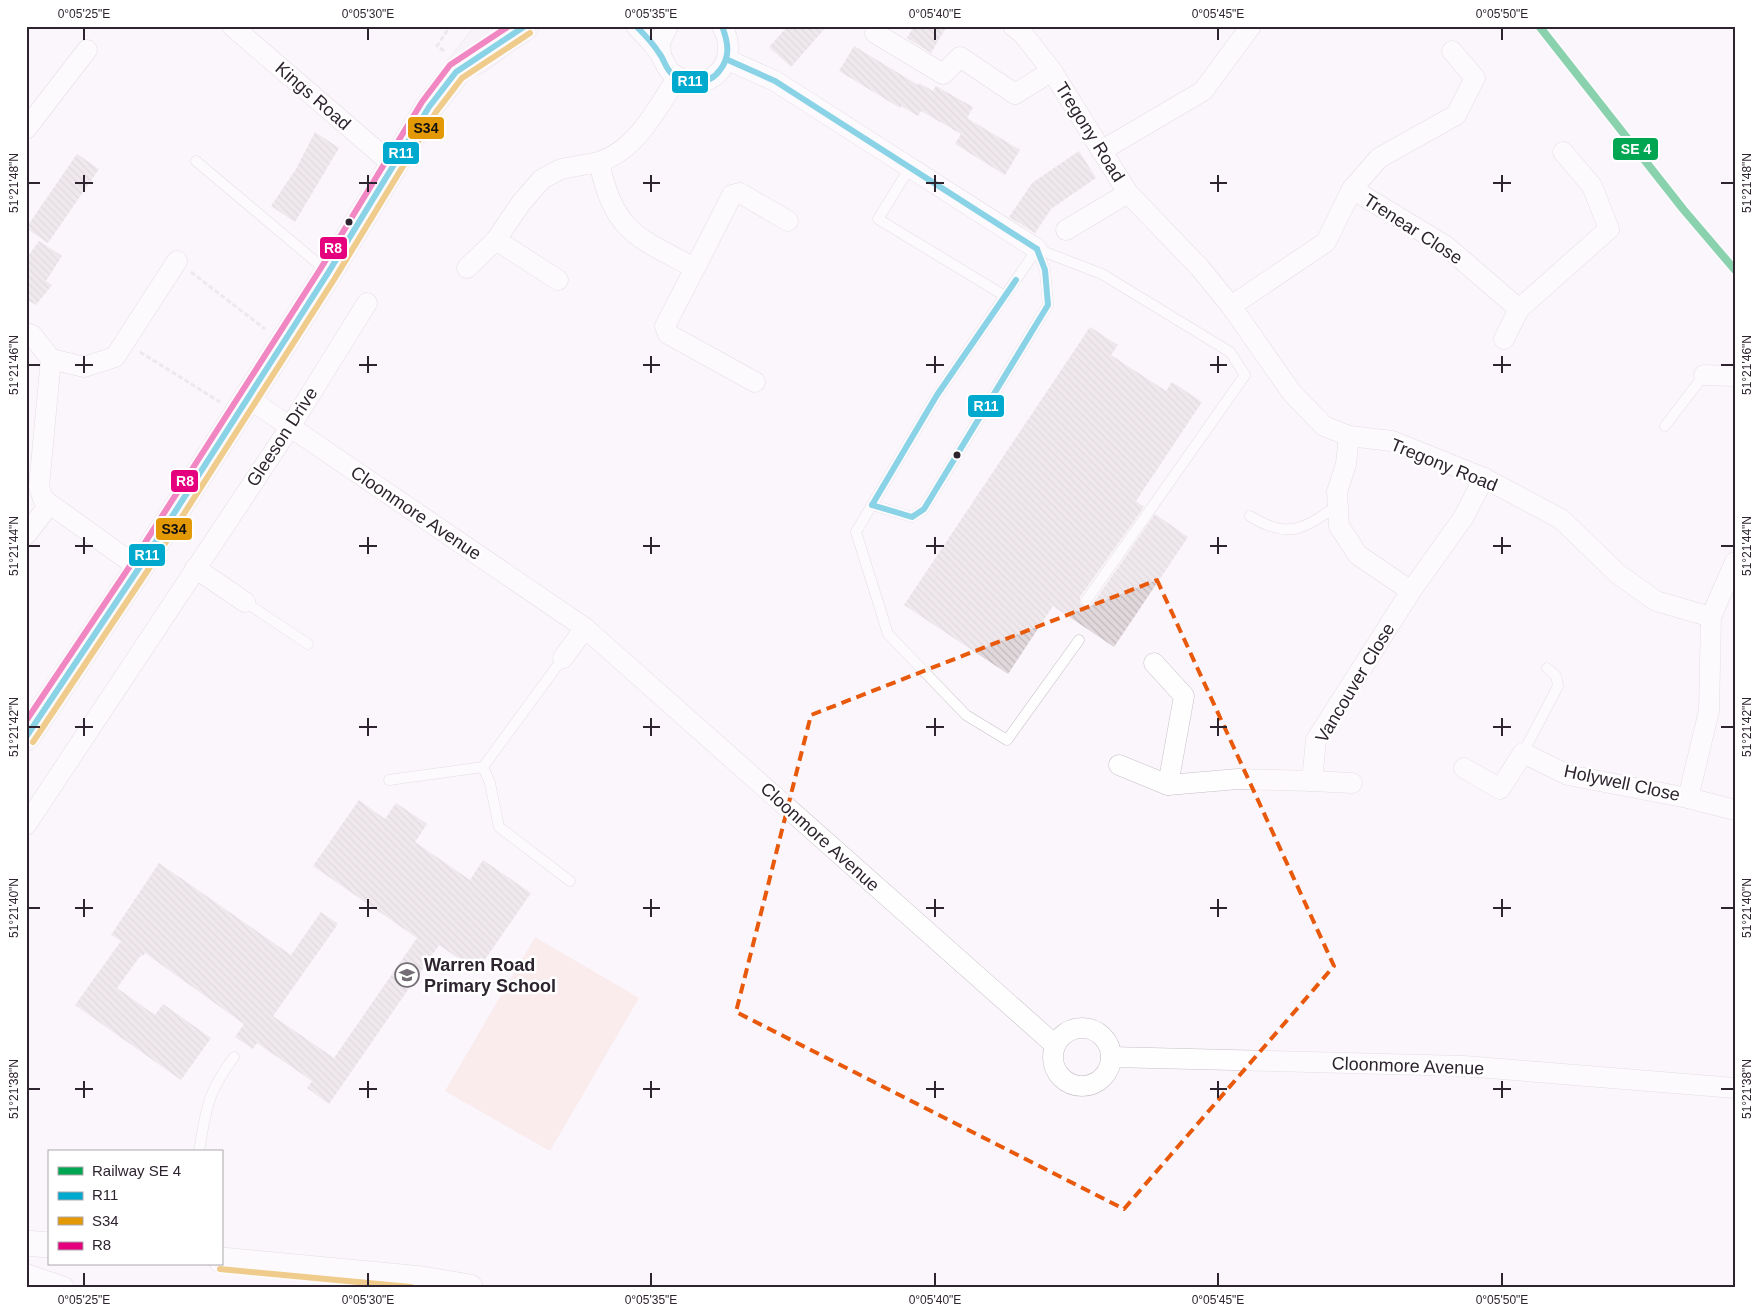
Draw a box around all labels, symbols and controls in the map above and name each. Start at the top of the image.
text: 0°05'25"E [58,7,110,21]
text: 0°05'30"E [342,7,394,21]
text: 0°05'35"E [625,7,677,21]
text: 0°05'40"E [909,7,961,21]
text: 0°05'45"E [1192,7,1244,21]
text: 0°05'50"E [1476,7,1528,21]
street label: Kings Road [271,58,355,134]
line badge: R11 [671,70,709,94]
text: R11 [678,73,703,89]
street label: Tregony Road [1051,79,1129,185]
line badge: S34 [407,116,445,140]
text: S34 [414,120,439,136]
line badge: SE 4 [1612,137,1659,161]
line badge: R11 [382,141,420,165]
text: SE 4 [1621,141,1651,157]
text: R11 [389,145,414,161]
text: 51°21'48"N [7,153,21,213]
text: 51°21'48"N [1740,153,1754,213]
street label: Trenear Close [1360,190,1466,268]
unlabelled marker [344,217,354,227]
line badge: R8 [319,236,348,260]
text: R8 [324,240,342,256]
text: 51°21'46"N [7,335,21,395]
text: 51°21'46"N [1740,335,1754,395]
street label: Gleeson Drive [243,384,321,490]
line badge: R11 [967,394,1005,418]
text: R11 [974,398,999,414]
street label: Tregony Road [1388,434,1500,496]
unlabelled marker [952,450,962,460]
street label: Cloonmore Avenue [347,462,485,564]
line badge: R8 [170,469,199,493]
text: R8 [176,473,194,489]
text: 51°21'44"N [7,516,21,576]
text: 51°21'44"N [1740,516,1754,576]
line badge: S34 [155,517,193,541]
text: S34 [162,521,187,537]
line badge: R11 [128,543,166,567]
text: R11 [135,547,160,563]
street label: Vancouver Close [1311,620,1399,746]
text: 51°21'42"N [7,697,21,757]
text: 51°21'42"N [1740,697,1754,757]
street label: Holywell Close [1562,761,1682,805]
street label: Cloonmore Avenue [757,778,883,896]
text: 51°21'40"N [7,878,21,938]
text: 51°21'40"N [1740,878,1754,938]
place label: Warren Road Primary School [424,955,556,996]
school or university icon: Warren Road Primary School [394,962,420,988]
street label: Cloonmore Avenue [1331,1053,1485,1079]
text: 51°21'38"N [7,1059,21,1119]
text: 51°21'38"N [1740,1059,1754,1119]
legend [48,1150,222,1266]
text: Railway SE 4 [92,1162,181,1179]
text: R11 [92,1186,118,1203]
text: S34 [92,1212,119,1229]
text: R8 [92,1236,111,1253]
text: 0°05'25"E [58,1293,110,1307]
text: 0°05'30"E [342,1293,394,1307]
text: 0°05'35"E [625,1293,677,1307]
text: 0°05'40"E [909,1293,961,1307]
text: 0°05'45"E [1192,1293,1244,1307]
text: 0°05'50"E [1476,1293,1528,1307]

